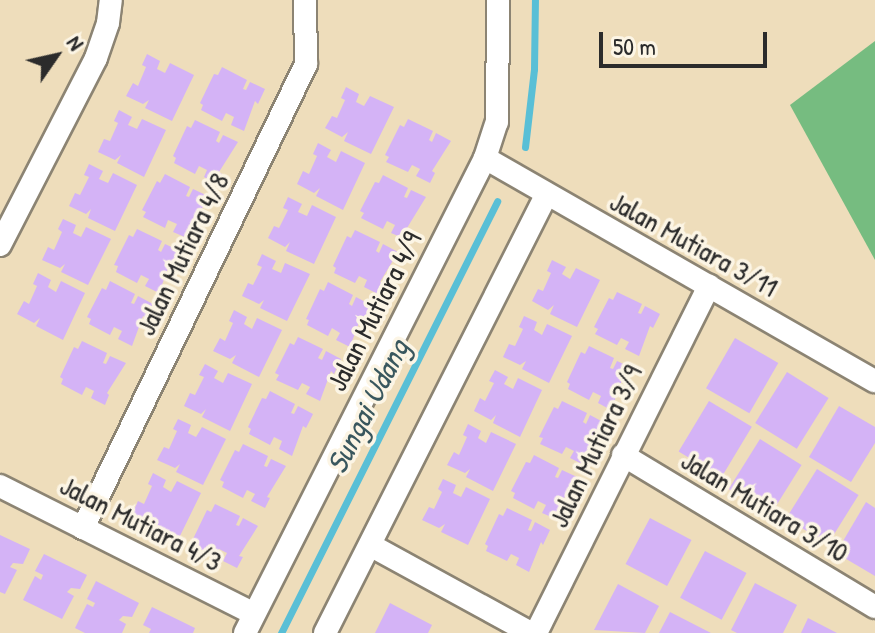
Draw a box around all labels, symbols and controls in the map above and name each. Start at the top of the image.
north arrow [16,16,96,96]
scale bar [603,16,771,66]
text: N [60,29,92,56]
text: 50 m [613,30,656,62]
street label: Jalan Mutiara 4/8 [128,167,236,341]
street label: Jalan Mutiara 3/11 [604,184,784,304]
street label: Jalan Mutiara 4/9 [319,226,429,396]
water label: Sungai Udang [318,333,416,479]
street label: Jalan Mutiara 3/9 [541,359,649,533]
street label: Jalan Mutiara 3/10 [675,443,855,569]
street label: Jalan Mutiara 4/3 [55,468,227,578]

